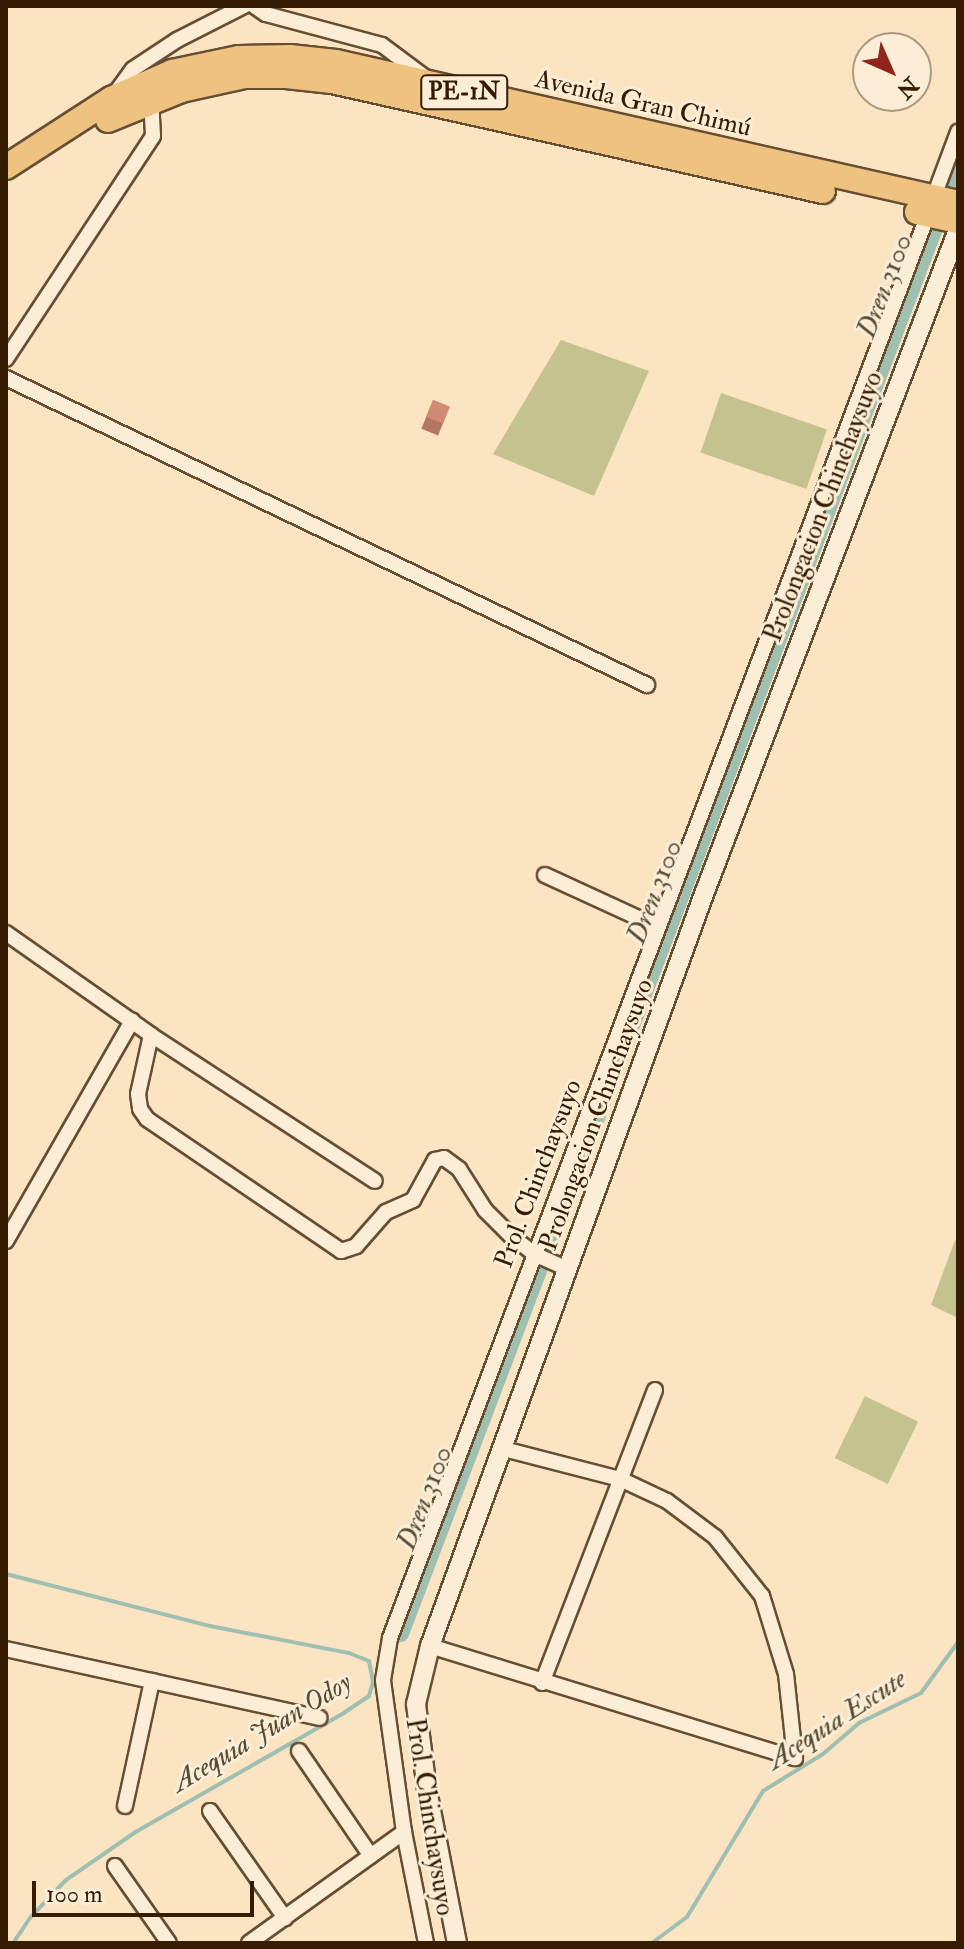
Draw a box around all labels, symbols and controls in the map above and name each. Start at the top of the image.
north arrow [852,32,932,112]
street label: Avenida Gran Chimú [532,64,754,144]
text: N [891,71,924,104]
road number: PE-1N [420,72,508,112]
water label: Dren 3100 [850,229,920,343]
street label: Prolongacion Chinchaysuyo [758,368,890,646]
water label: Dren 3100 [620,835,690,949]
street label: Prolongacion Chinchaysuyo [533,975,661,1255]
street label: Prol. Chinchaysuyo [489,1075,589,1273]
water label: Dren 3100 [390,1441,460,1555]
water label: Acequia Escute [761,1663,913,1777]
water label: Acequia Juan Odoy [166,1666,358,1800]
street label: Prol. Chinchaysuyo [398,1716,460,1918]
scale bar [36,1865,258,1915]
text: 100 m [46,1879,103,1910]

